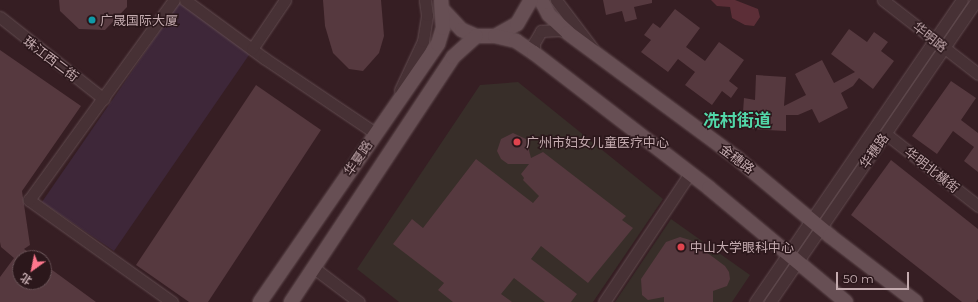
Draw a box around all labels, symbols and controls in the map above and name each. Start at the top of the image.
place label: 广晟国际大厦 [100,12,178,28]
marker: 广晟国际大厦 [87,15,97,25]
street label: 华明路 [910,19,950,55]
street label: 珠江西二街 [20,33,82,85]
district label: 冼村街道 [703,111,771,131]
street label: 华穗路 [856,131,892,171]
place label: 广州市妇女儿童医疗中心 [526,134,669,150]
marker: 广州市妇女儿童医疗中心 [511,136,523,148]
street label: 华夏路 [341,137,375,179]
street label: 金穗路 [717,141,757,177]
street label: 华明北橫街 [902,144,962,196]
place label: 中山大学眼科中心 [690,239,794,255]
marker: 中山大学眼科中心 [675,241,687,253]
north arrow [12,250,52,290]
scale bar [838,264,911,290]
text: 北 [18,270,34,288]
text: 50 m [843,271,874,286]

